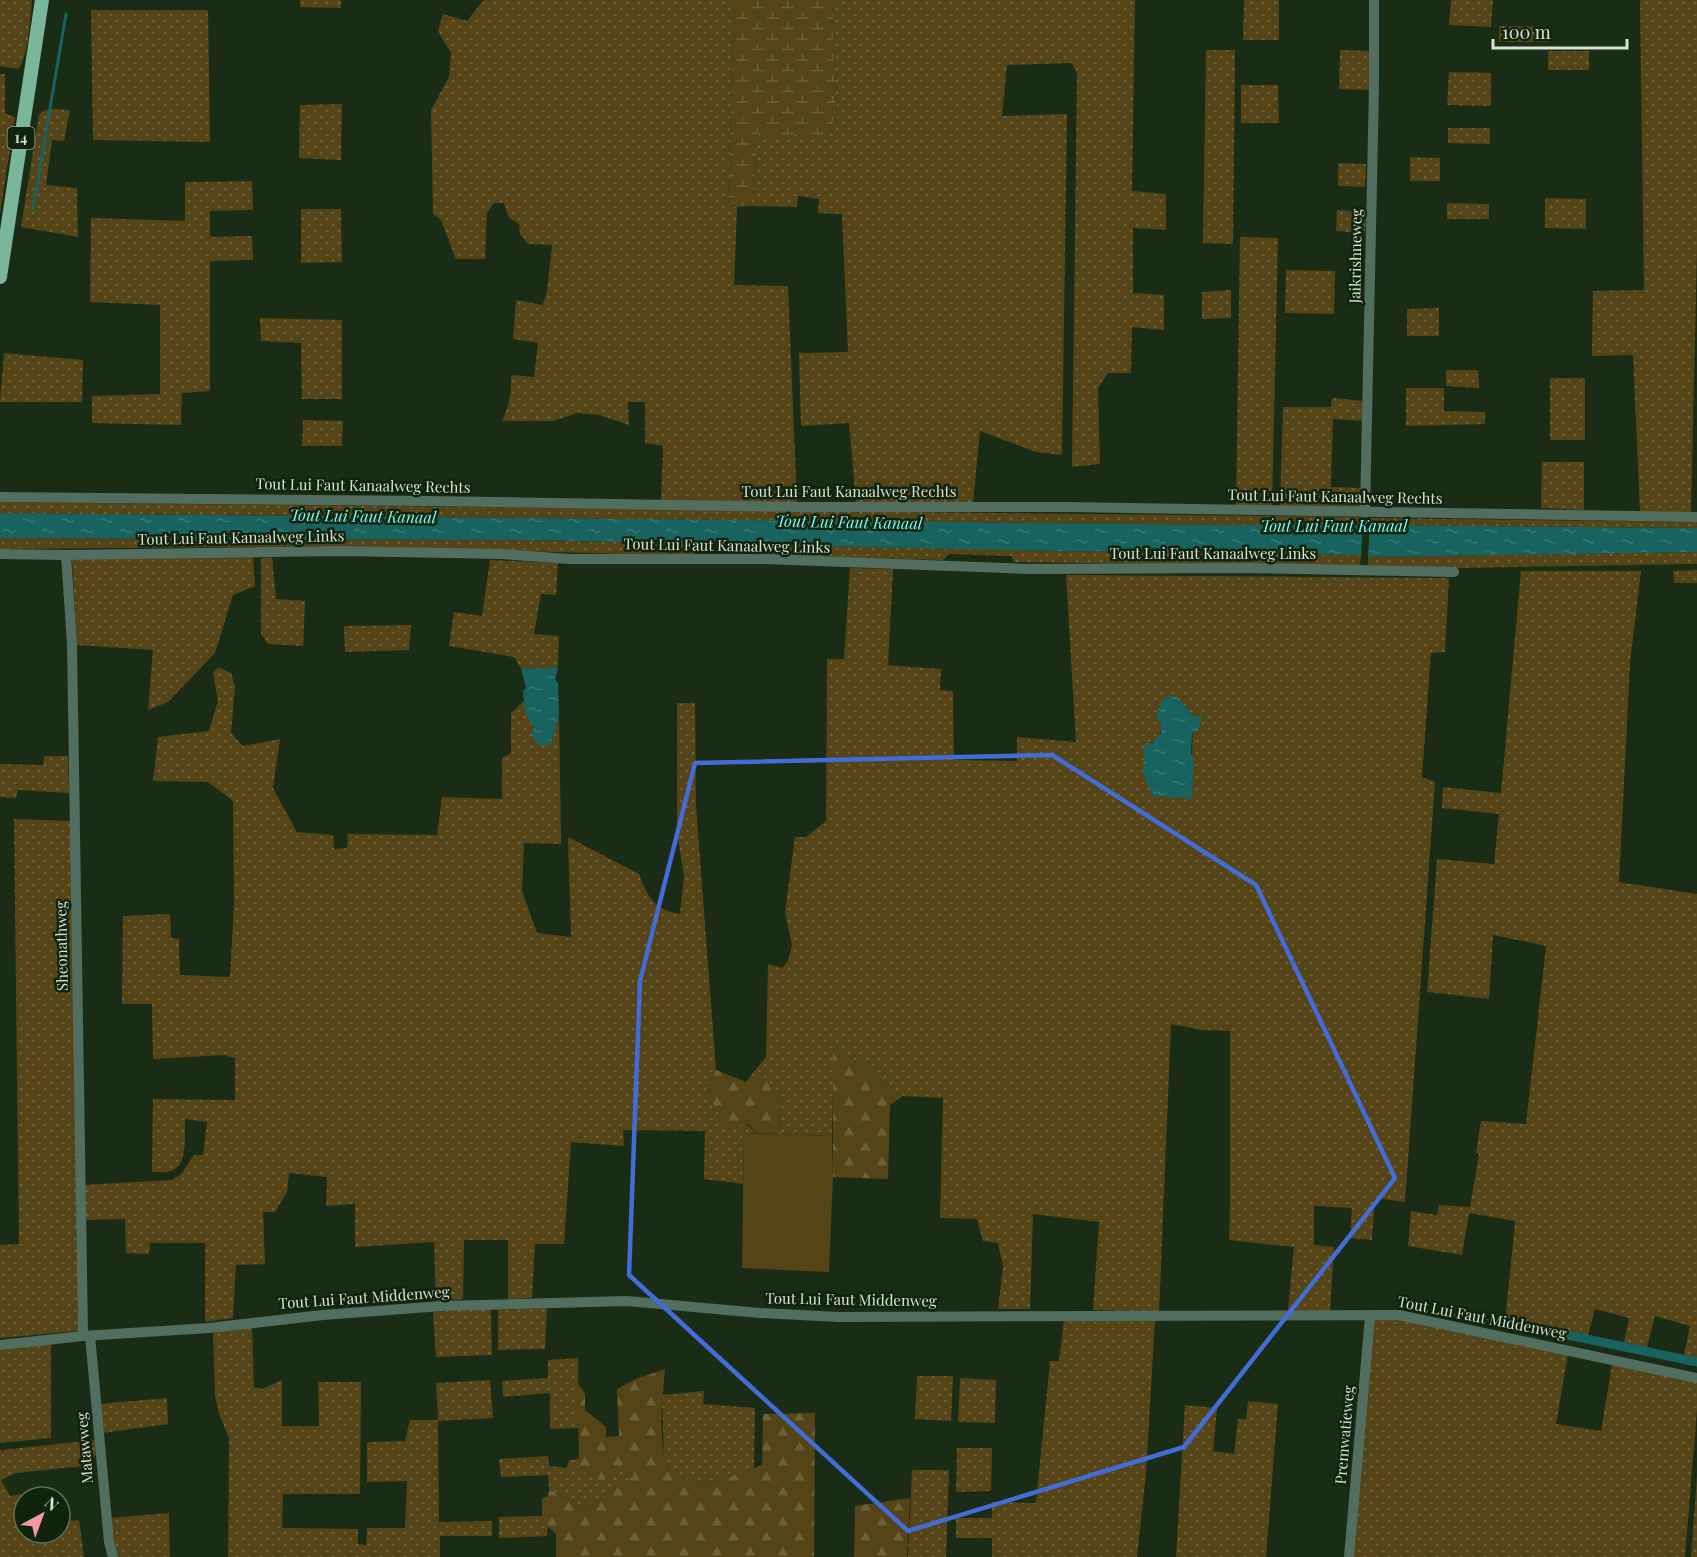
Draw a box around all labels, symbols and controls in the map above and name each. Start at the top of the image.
scale bar [1493,12,1626,50]
text: 100 m [1502,20,1551,44]
road number: 14 [8,127,34,149]
street label: Jaikrishneweg [1344,208,1366,304]
street label: Tout Lui Faut Kanaalweg Rechts [255,473,471,497]
street label: Tout Lui Faut Kanaalweg Rechts [742,481,956,501]
street label: Tout Lui Faut Kanaalweg Rechts [1227,484,1443,508]
water label: Tout Lui Faut Kanaal [289,504,437,527]
water label: Tout Lui Faut Kanaal [775,510,923,533]
water label: Tout Lui Faut Kanaal [1261,515,1408,536]
street label: Tout Lui Faut Kanaalweg Links [138,525,344,549]
street label: Tout Lui Faut Kanaalweg Links [624,533,830,557]
street label: Tout Lui Faut Kanaalweg Links [1110,543,1316,563]
street label: Sheonathweg [50,901,72,991]
street label: Tout Lui Faut Middenweg [278,1281,450,1313]
street label: Tout Lui Faut Middenweg [765,1288,937,1310]
street label: Tout Lui Faut Middenweg [1396,1291,1568,1343]
street label: Premwatieweg [1330,1385,1358,1485]
street label: Matawweg [71,1411,97,1485]
north arrow [12,1485,72,1545]
text: N [41,1492,64,1515]

